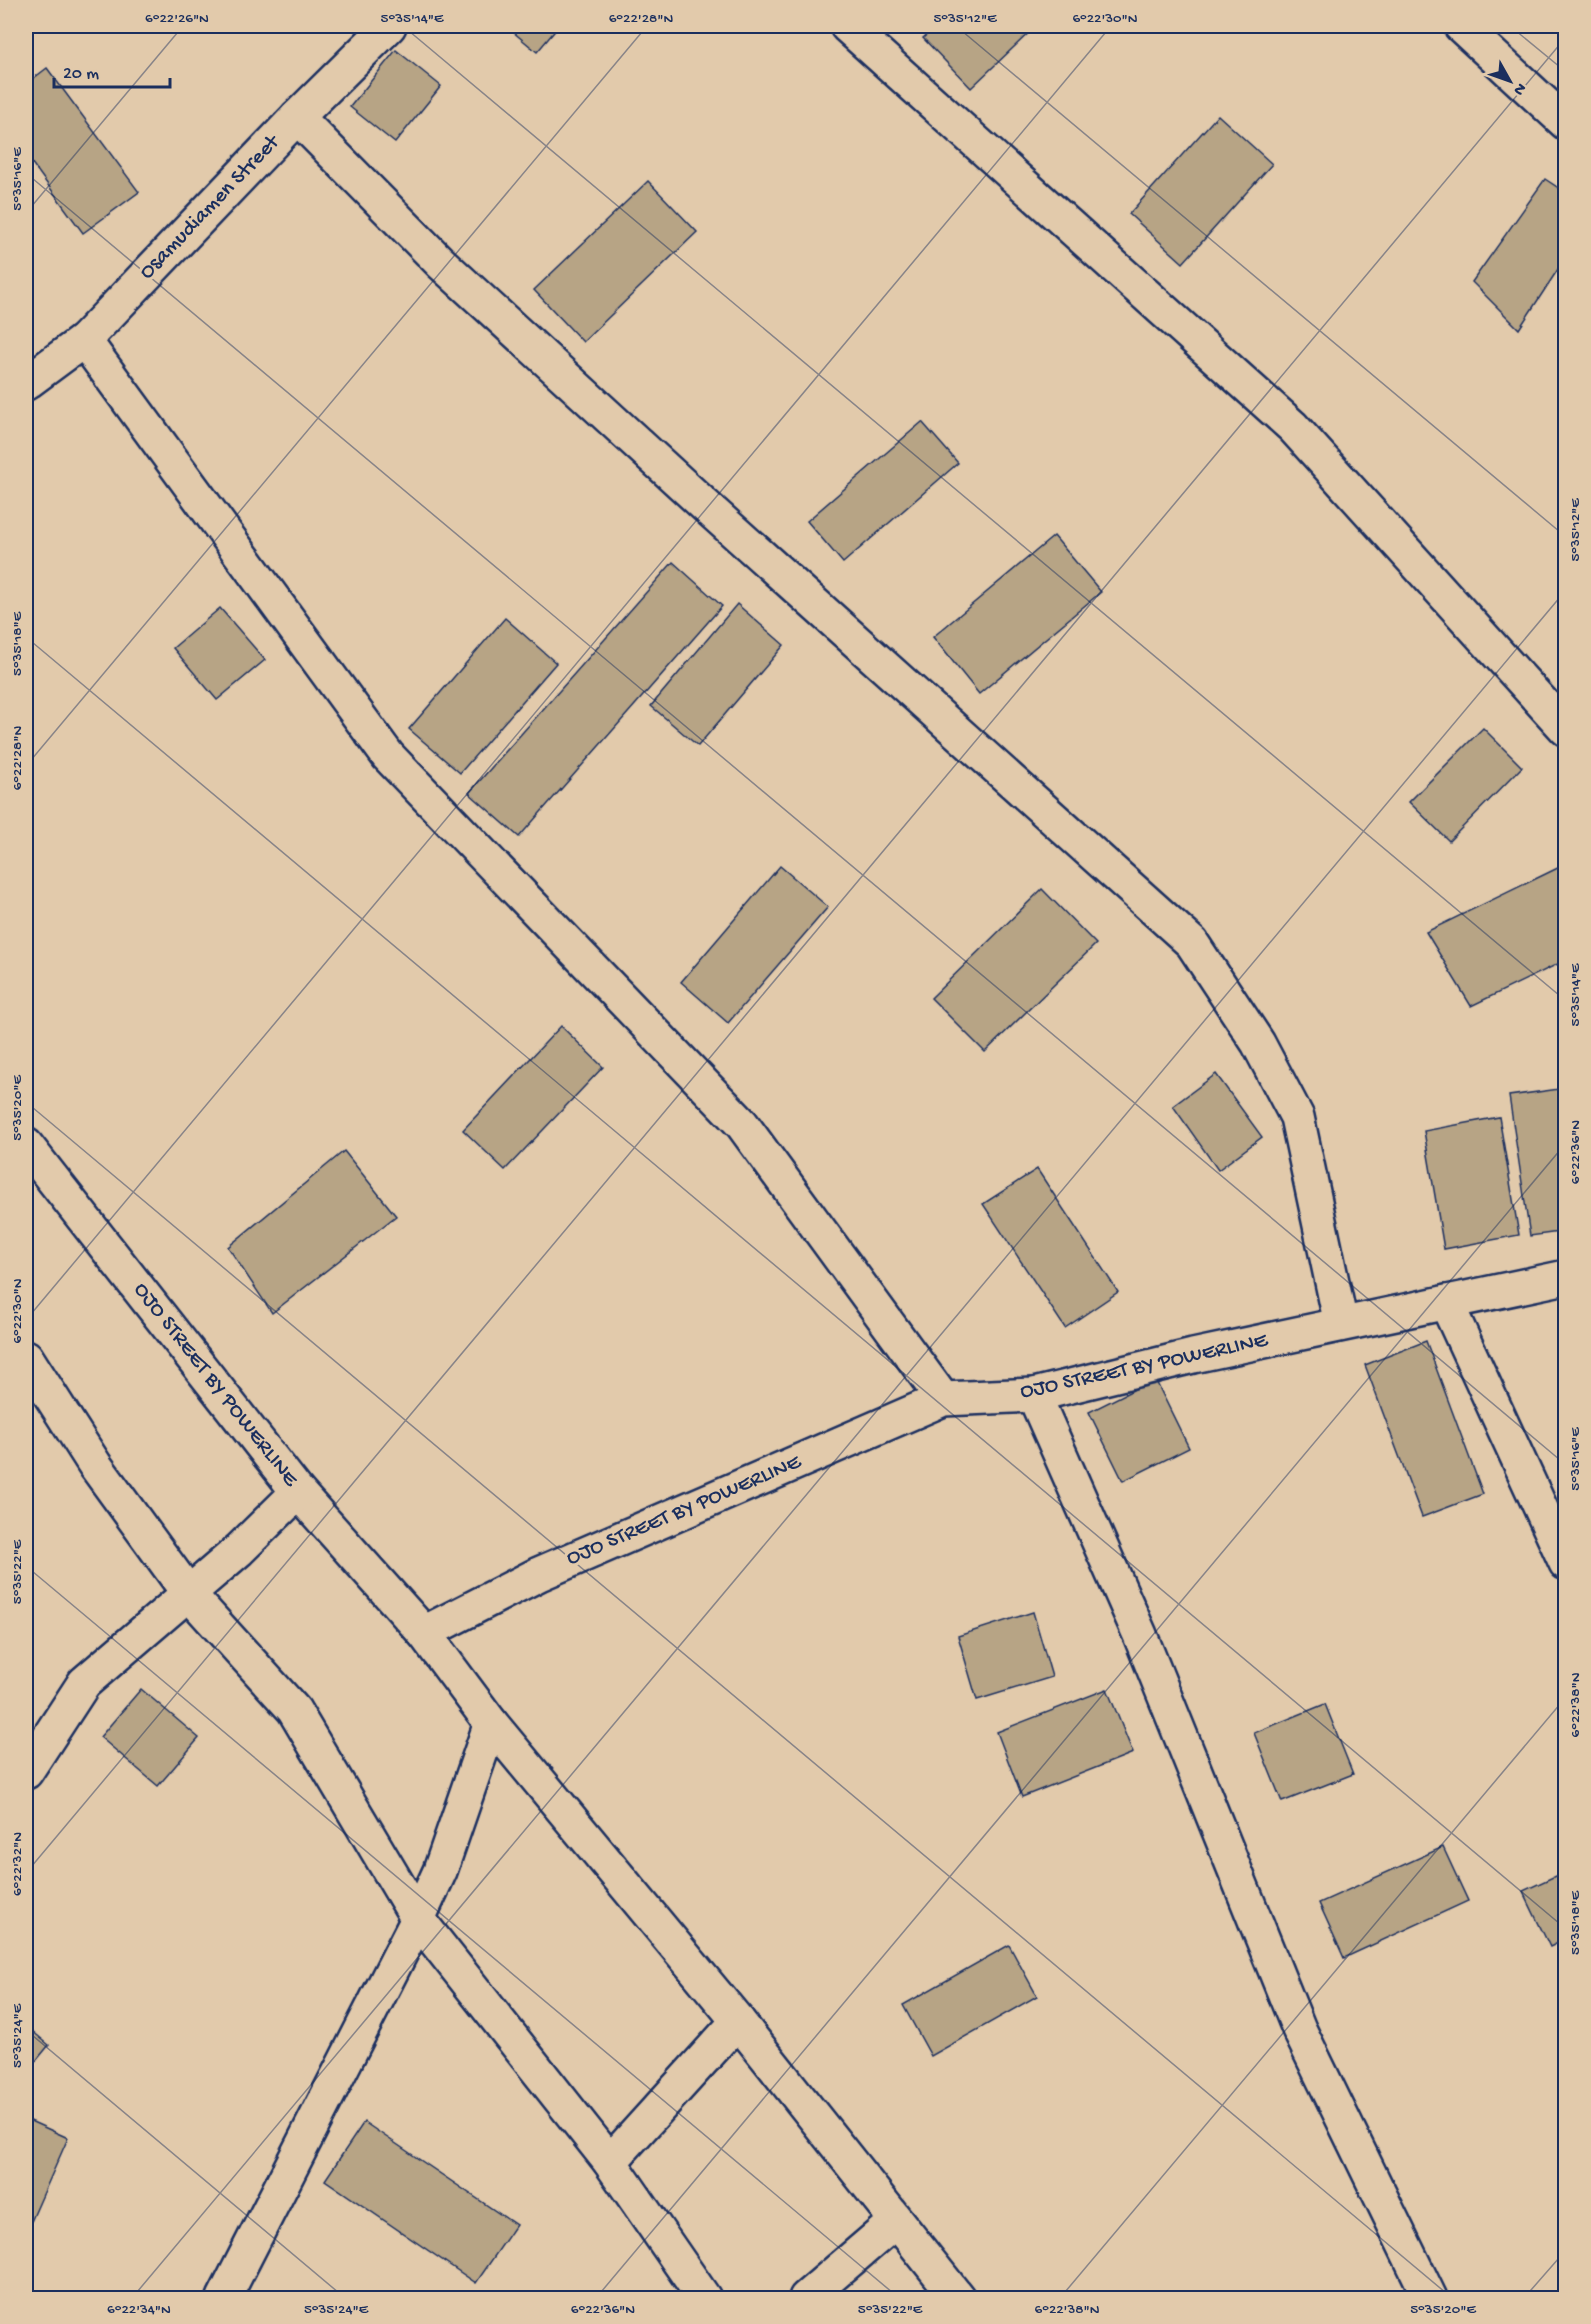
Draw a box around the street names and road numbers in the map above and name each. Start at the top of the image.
street label: Osamudiamen Street [134,129,287,286]
street label: OJO STREET BY POWERLINE [127,1278,304,1493]
street label: OJO STREET BY POWERLINE [1018,1328,1271,1406]
street label: OJO STREET BY POWERLINE [563,1449,806,1572]

